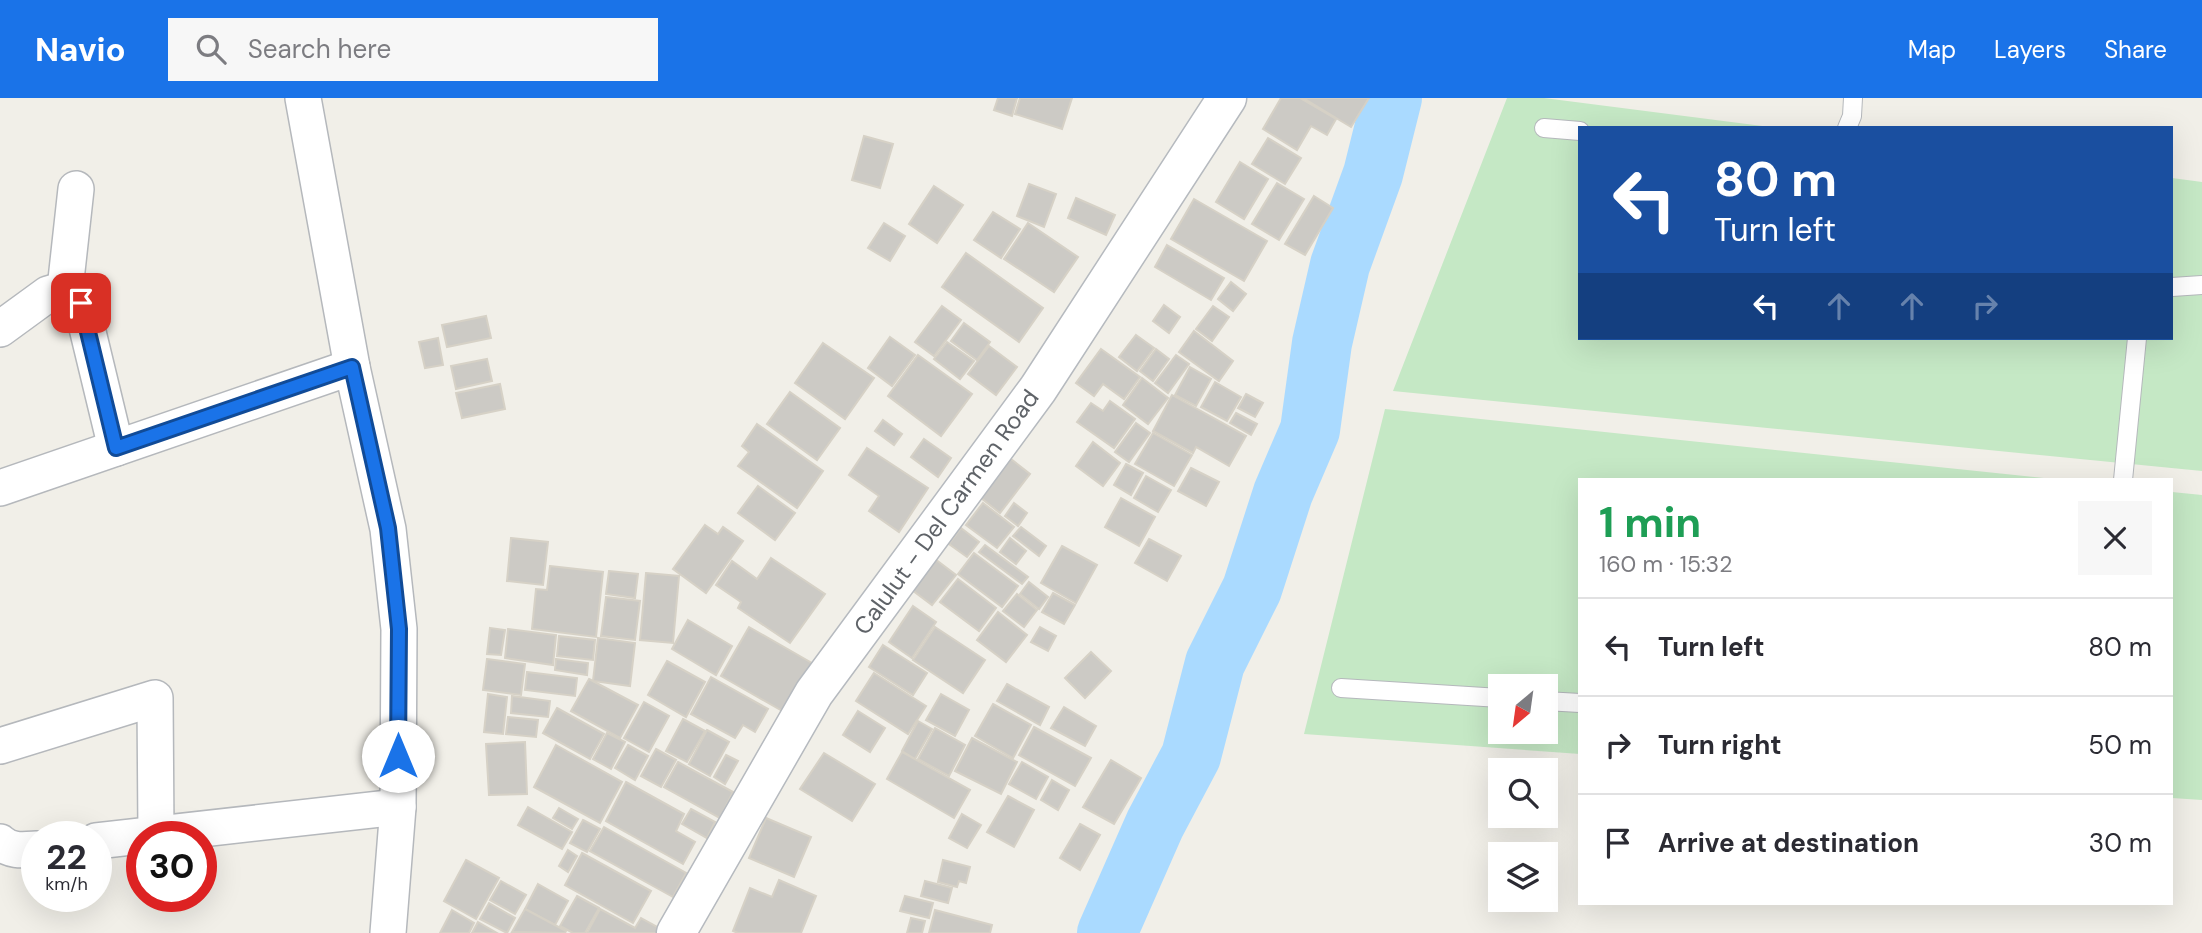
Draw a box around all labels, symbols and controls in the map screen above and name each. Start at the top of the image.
search box [168,18,658,81]
text: Navio [35,28,126,71]
icon: search [192,30,230,68]
text: Search here [248,32,391,66]
text: Map [1908,34,1956,65]
text: Layers [1994,34,2066,65]
text: Share [2104,34,2167,65]
text: 80 m [1714,147,1837,211]
icon: left [1599,154,1690,245]
text: Turn left [1714,209,1836,251]
pin [51,273,111,333]
icon: arrive [62,284,100,322]
icon: left [1747,287,1785,325]
icon: ahead [1820,287,1858,325]
icon: ahead [1893,287,1931,325]
icon: right [1966,287,2004,325]
street label: Calulut - Del Carmen Road [847,383,1045,641]
text: 1 min [1599,495,1701,550]
button: close [2078,501,2152,575]
text: 160 m · 15:32 [1599,549,1732,579]
icon: left [1599,628,1637,666]
text: Turn left [1658,630,1765,664]
text: 80 m [2088,630,2152,664]
north arrow [1488,674,1558,744]
map controls [1488,674,1558,912]
position arrow [361,719,435,793]
icon: right [1599,726,1637,764]
text: Turn right [1658,728,1782,762]
text: 50 m [2088,728,2152,762]
button: search [1488,758,1558,828]
speed limit sign: 30 [126,821,217,912]
icon: arrive [1599,824,1637,862]
text: Arrive at destination [1658,826,1919,860]
text: 30 m [2089,826,2152,860]
text: 22 [46,834,87,880]
button: layers [1488,842,1558,912]
text: km/h [45,872,88,896]

